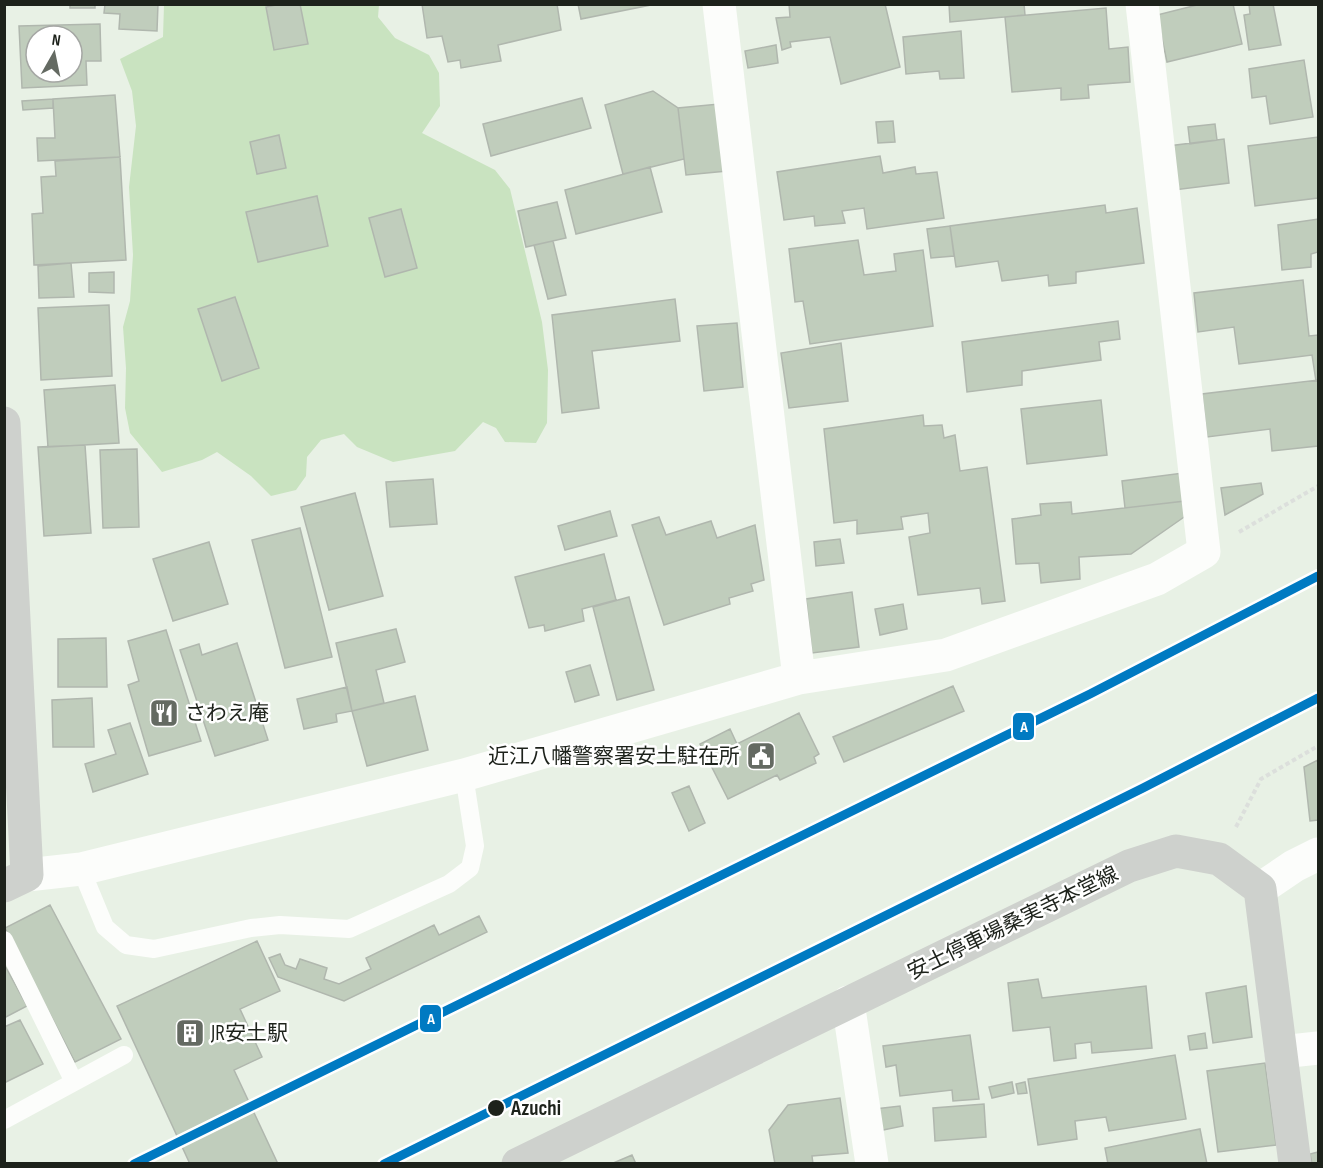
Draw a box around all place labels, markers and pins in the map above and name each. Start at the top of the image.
restaurant icon: さわえ庵 [148,697,180,729]
place label: さわえ庵 [185,701,269,726]
public building icon: 近江八幡警察署安土駐在所 [745,740,777,772]
place label: 近江八幡警察署安土駐在所 [488,744,740,769]
building icon: JR安土駅 [174,1017,206,1049]
place label: JR安土駅 [210,1021,288,1046]
place label: Azuchi [510,1096,561,1121]
marker: Azuchi [486,1098,506,1118]

